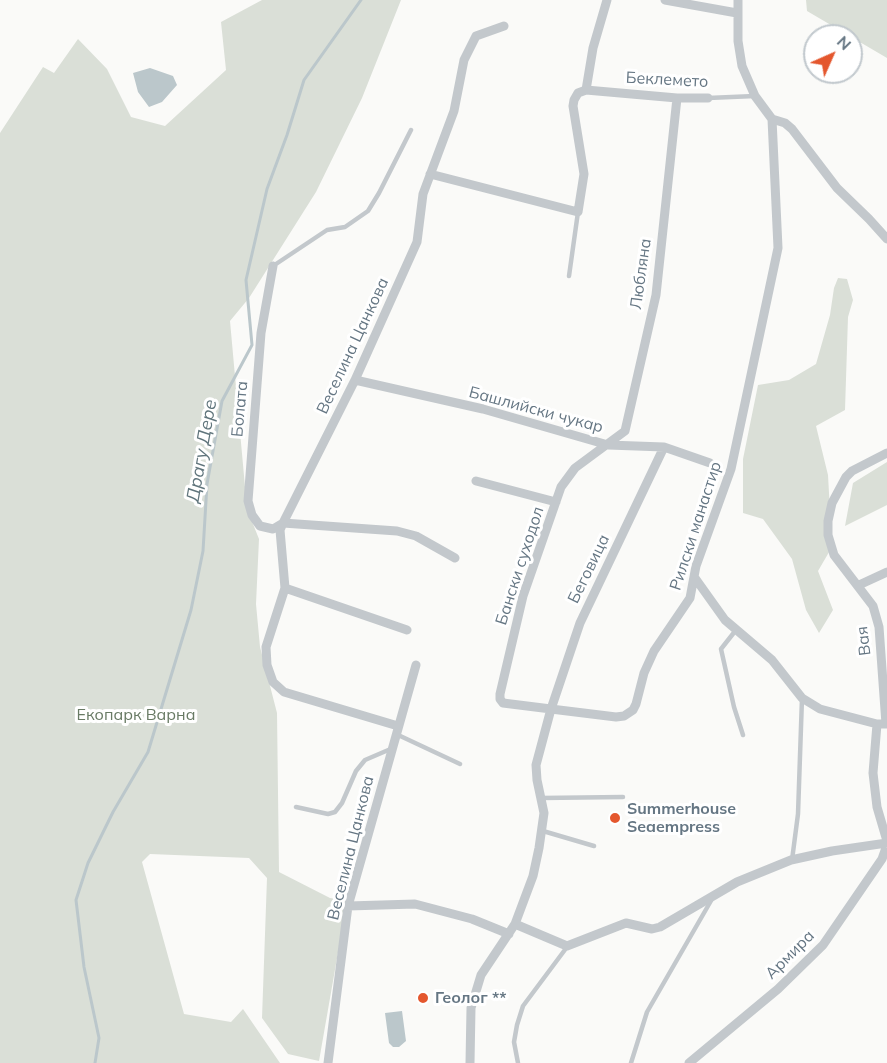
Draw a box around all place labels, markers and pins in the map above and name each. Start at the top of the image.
place label: Summerhouse Seaempress [627,799,736,837]
marker: Summerhouse Seaempress [608,811,622,825]
place label: Геолог ** [435,988,507,1008]
marker: Геолог ** [416,991,430,1005]

